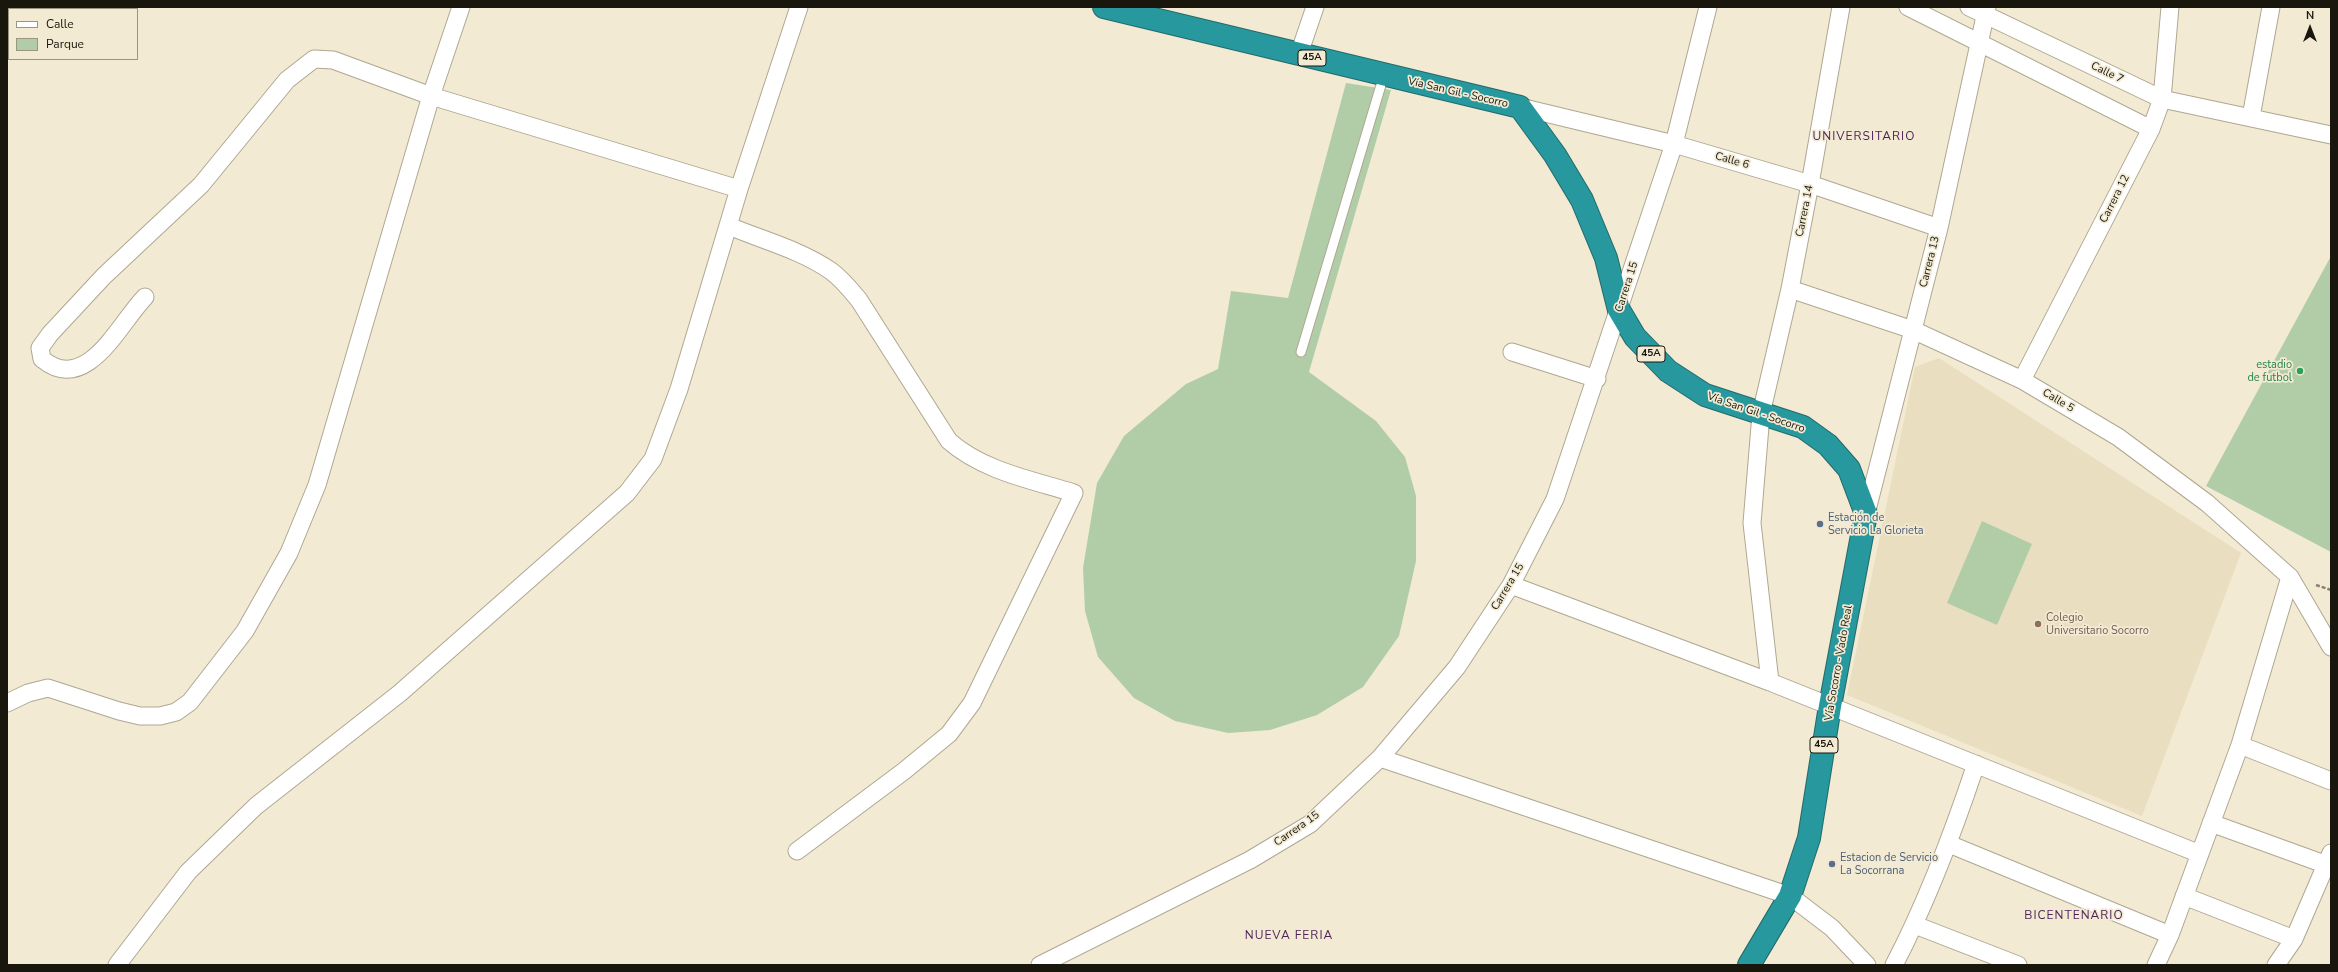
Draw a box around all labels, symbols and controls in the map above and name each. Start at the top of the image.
legend [8,8,138,60]
north arrow [2290,8,2330,48]
text: N [2306,8,2314,23]
text: Calle [46,16,74,32]
text: Parque [46,36,84,52]
road number: 45A [1298,50,1326,66]
street label: Calle 7 [2088,59,2126,87]
street label: Vía San Gil - Socorro [1407,75,1509,111]
district label: UNIVERSITARIO [1813,130,1915,144]
street label: Calle 6 [1713,150,1751,172]
street label: Carrera 12 [2097,173,2133,225]
street label: Carrera 14 [1794,184,1816,238]
street label: Carrera 13 [1917,235,1943,289]
street label: Carrera 15 [1613,260,1641,314]
road number: 45A [1637,346,1665,362]
place label: estadio de futbol [2247,358,2292,384]
marker: estadio de futbol [2295,366,2305,376]
street label: Calle 5 [2040,386,2076,416]
street label: Vía San Gil - Socorro [1705,390,1807,436]
place label: Estación de Servicio La Glorieta [1828,511,1924,537]
marker: Estación de Servicio La Glorieta [1815,519,1825,529]
street label: Carrera 15 [1489,561,1527,613]
street label: Vía Socorro - Vado Real [1822,604,1856,722]
place label: Colegio Universitario Socorro [2046,611,2149,637]
marker: Colegio Universitario Socorro [2033,619,2043,629]
road number: 45A [1810,737,1838,753]
street label: Carrera 15 [1272,809,1322,849]
place label: Estacion de Servicio La Socorrana [1840,851,1938,877]
marker: Estacion de Servicio La Socorrana [1827,859,1837,869]
district label: BICENTENARIO [2024,909,2124,923]
district label: NUEVA FERIA [1245,929,1333,943]

